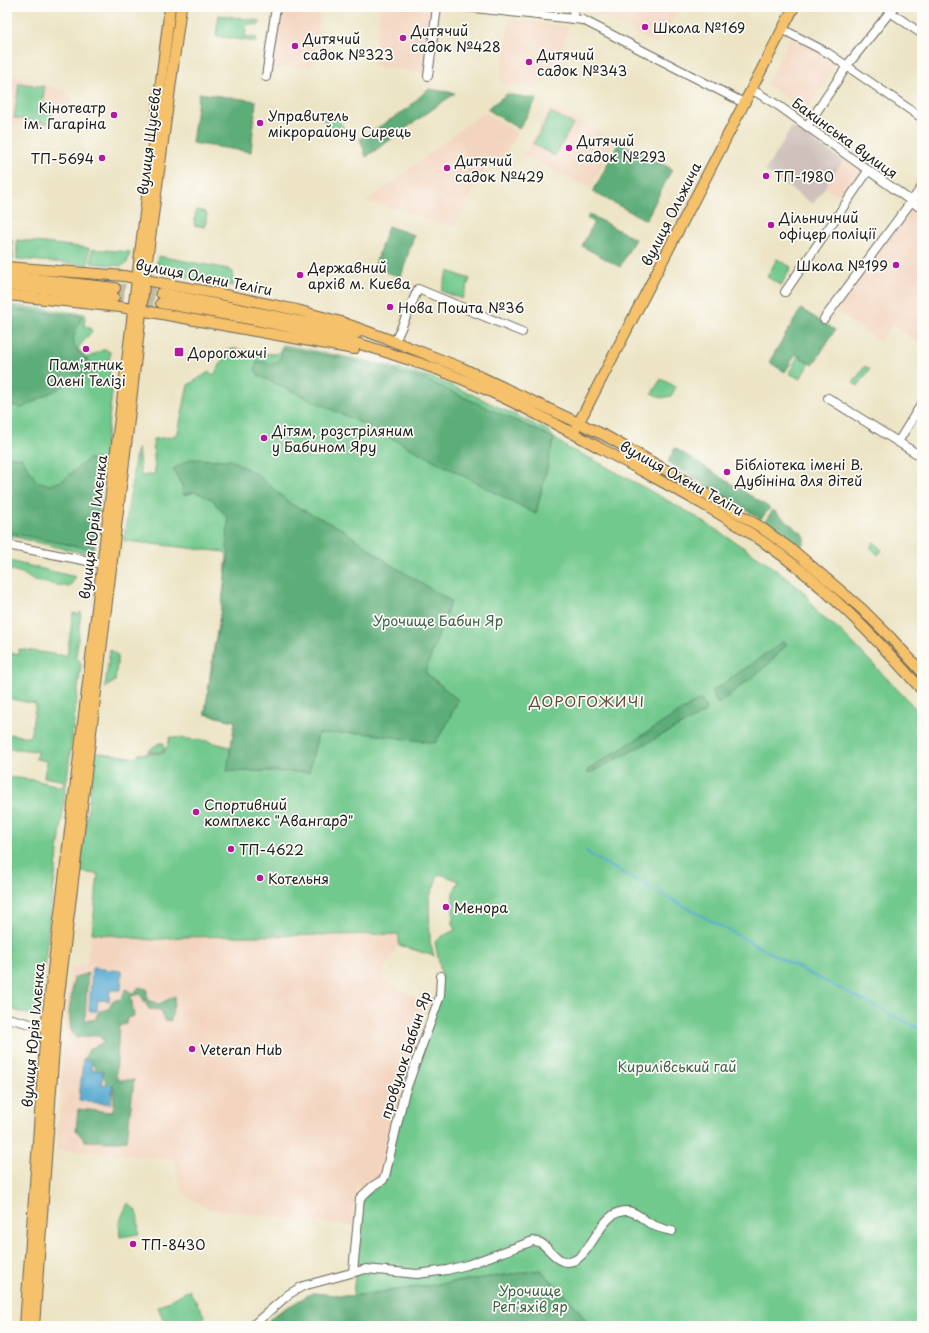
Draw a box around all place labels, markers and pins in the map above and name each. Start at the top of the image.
place label: Школа №169 [653,17,745,38]
place label: Дитячий садок №428 [410,20,501,57]
marker: Школа №169 [640,22,650,32]
place label: Дитячий садок №323 [302,28,394,65]
marker: Дитячий садок №428 [398,33,408,43]
marker: Дитячий садок №323 [290,41,300,51]
place label: Дитячий садок №343 [536,44,627,81]
marker: Дитячий садок №343 [524,57,534,67]
place label: Кінотеатр ім. Гагаріна [24,97,106,134]
place label: Управитель мікрорайону Сирець [268,105,411,142]
marker: Кінотеатр ім. Гагаріна [109,110,119,120]
marker: Управитель мікрорайону Сирець [255,118,265,128]
place label: Дитячий садок №293 [576,130,666,167]
marker: Дитячий садок №293 [564,143,574,153]
place label: ТП-5694 [31,148,94,169]
place label: Дитячий садок №429 [454,150,544,187]
marker: ТП-5694 [97,153,107,163]
marker: Дитячий садок №429 [442,163,452,173]
place label: ТП-1980 [774,166,834,187]
marker: ТП-1980 [761,171,771,181]
place label: Дільничний офіцер поліції [778,207,877,244]
marker: Дільничний офіцер поліції [766,220,776,230]
place label: Школа №199 [796,255,888,276]
place label: Державний архів м. Києва [307,257,411,294]
marker: Школа №199 [891,260,901,270]
marker: Державний архів м. Києва [295,270,305,280]
place label: Нова Пошта №36 [398,297,525,318]
marker: Нова Пошта №36 [385,302,395,312]
place label: Дорогожичі [187,342,267,363]
marker: Пам'ятник Олені Телізі [81,344,91,354]
marker: Дорогожичі [173,346,185,358]
place label: Пам'ятник Олені Телізі [46,354,126,391]
place label: Дітям, розстріляним у Бабином Яру [271,420,414,457]
marker: Дітям, розстріляним у Бабином Яру [259,433,269,443]
place label: Бібліотека імені В. Дубініна для дітей [734,454,863,491]
marker: Бібліотека імені В. Дубініна для дітей [722,467,732,477]
place label: Спортивний комплекс "Авангард" [204,794,354,831]
marker: Спортивний комплекс "Авангард" [191,807,201,817]
place label: ТП-4622 [239,839,304,860]
marker: ТП-4622 [226,844,236,854]
place label: Котельня [268,868,329,889]
marker: Котельня [255,873,265,883]
place label: Менора [454,897,508,918]
marker: Менора [441,902,451,912]
place label: Veteran Hub [200,1039,282,1060]
marker: Veteran Hub [187,1044,197,1054]
place label: ТП-8430 [141,1234,205,1255]
marker: ТП-8430 [128,1239,138,1249]

